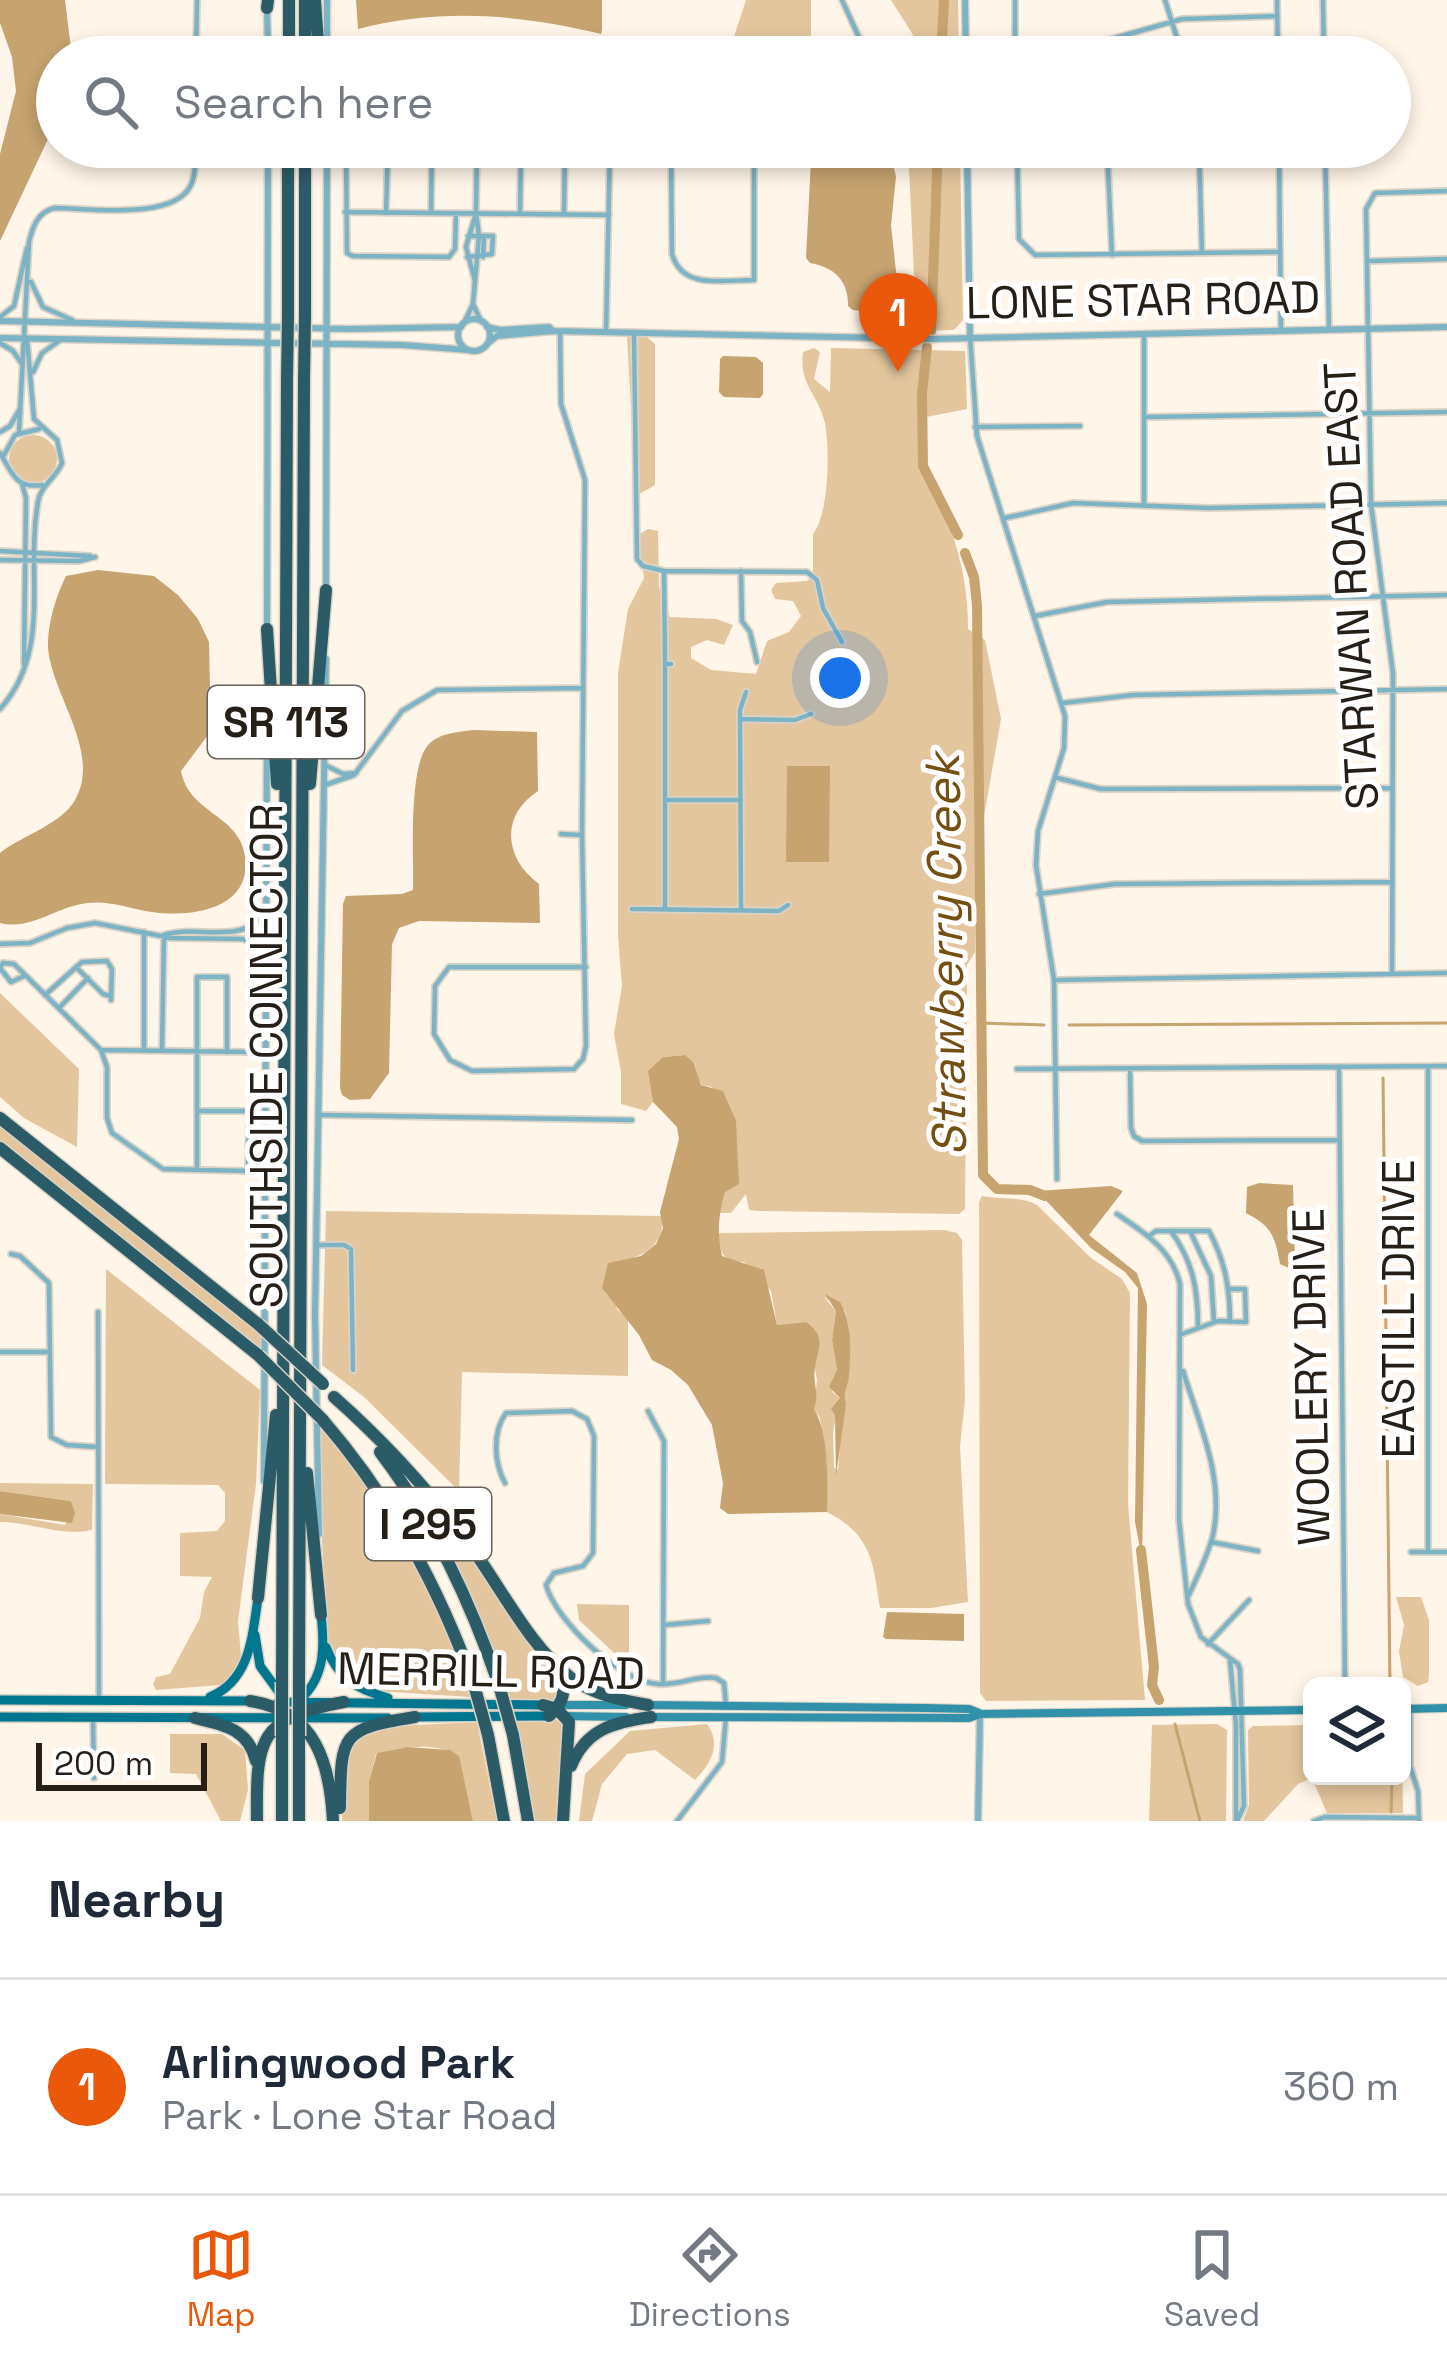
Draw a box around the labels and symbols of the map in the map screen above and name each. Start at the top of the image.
street label: LONE STAR ROAD [965,268,1321,332]
pin: 1 [859,273,937,372]
street label: STARWAN ROAD EAST [1311,361,1391,811]
your location [810,648,870,708]
road number: SR 113 [208,686,364,758]
water label: Strawberry Creek [912,748,980,1157]
street label: SOUTHSIDE CONNECTOR [238,804,295,1308]
street label: EASTILL DRIVE [1370,1159,1427,1459]
street label: WOOLERY DRIVE [1280,1208,1342,1546]
road number: I 295 [365,1488,491,1560]
street label: MERRILL ROAD [337,1640,645,1702]
scale bar [36,1737,207,1790]

